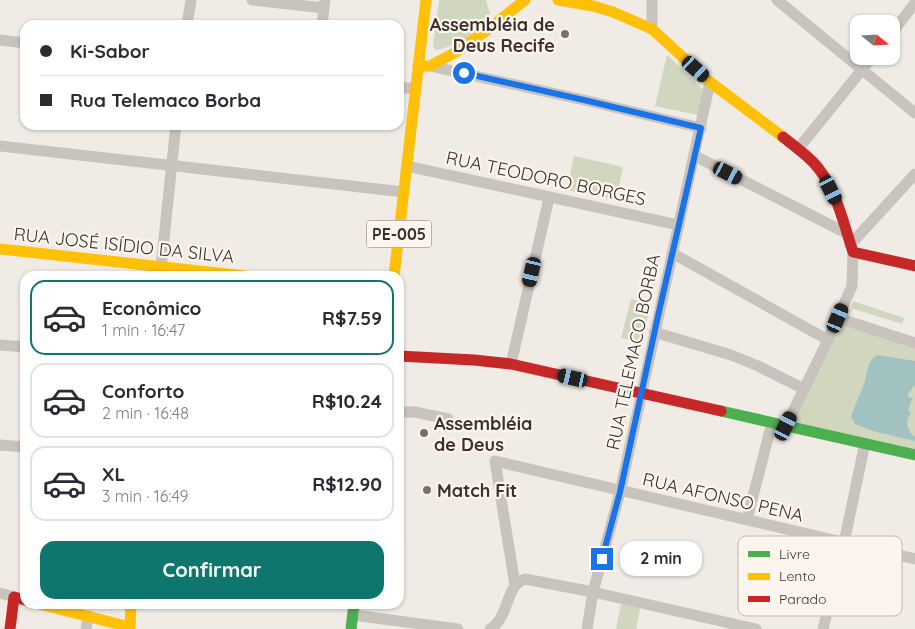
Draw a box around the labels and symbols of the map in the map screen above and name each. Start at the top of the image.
place label: Assembléia de Deus Recife [430,13,555,57]
north arrow [850,15,900,65]
marker: Assembléia de Deus Recife [559,28,571,40]
car [679,53,712,85]
route start [453,62,475,84]
street label: RUA TEODORO BORGES [444,146,648,210]
car [711,160,744,186]
car [817,173,844,207]
road number: PE-005 [366,220,432,248]
street label: RUA JOSÉ ISÍDIO DA SILVA [13,222,236,268]
street label: RUA TELEMACO BORBA [601,252,665,452]
car [521,256,542,288]
car [825,301,850,335]
car [556,367,589,389]
car [772,409,799,443]
place label: Assembléia de Deus [434,412,532,456]
marker: Assembléia de Deus [418,427,430,439]
street label: RUA AFONSO PENA [640,467,806,527]
place label: Match Fit [437,479,517,502]
marker: Match Fit [421,484,433,496]
legend [738,536,902,616]
callout: 2 min [620,542,702,576]
text: Livre [779,545,810,563]
route end [591,548,613,570]
text: Lento [779,567,816,585]
text: Parado [779,590,826,608]

